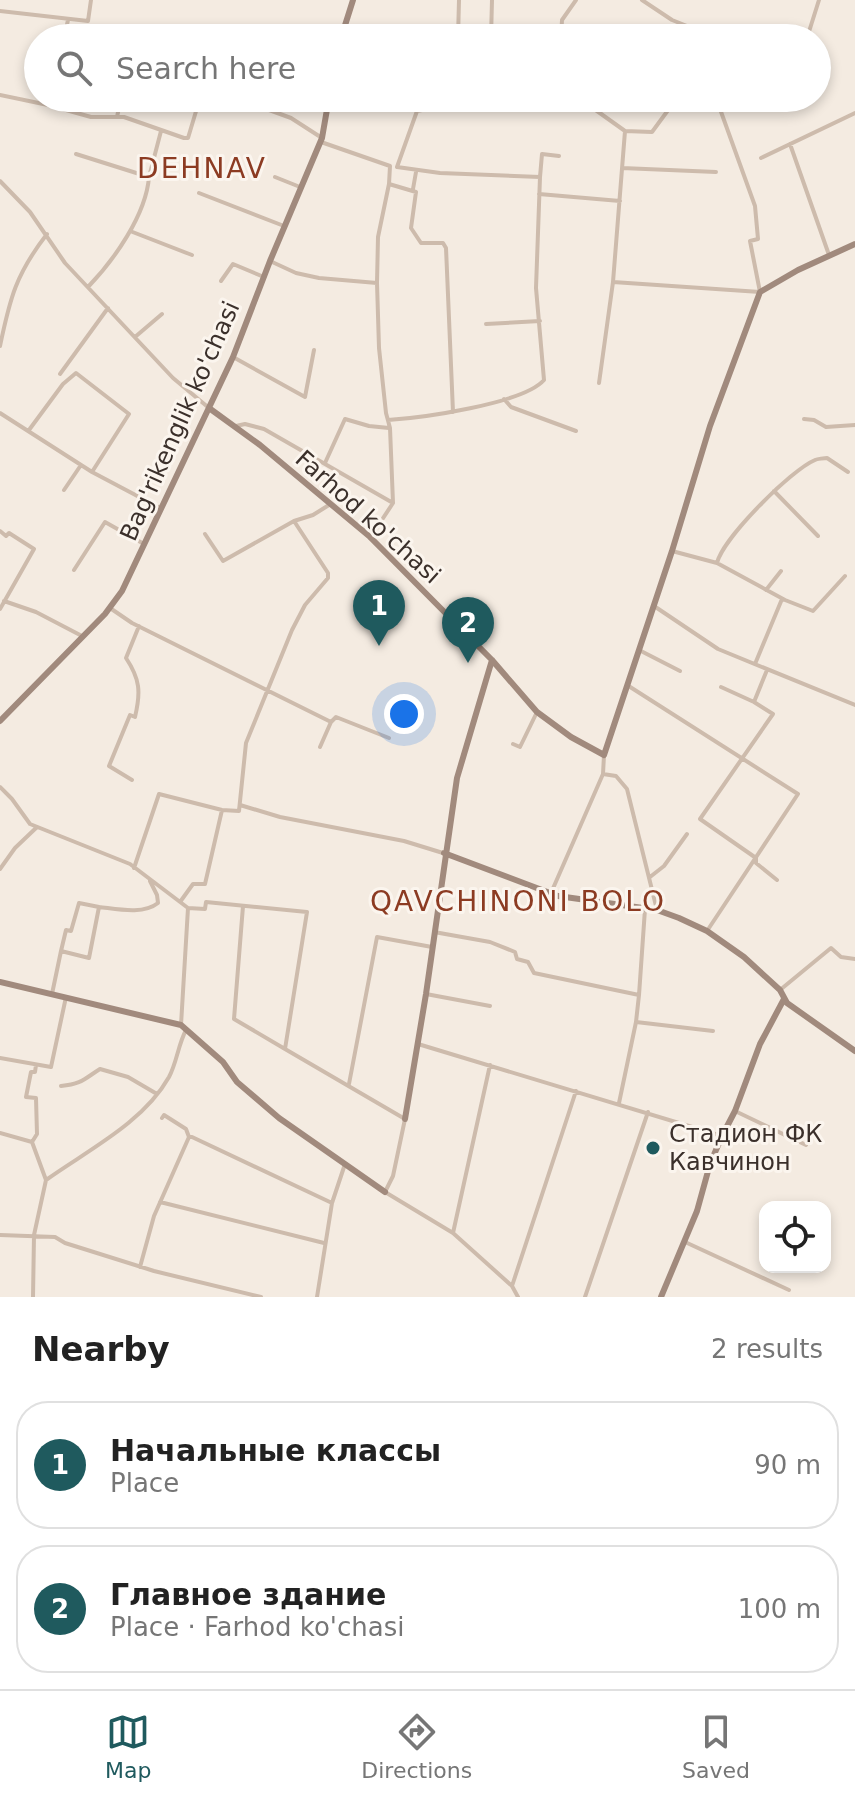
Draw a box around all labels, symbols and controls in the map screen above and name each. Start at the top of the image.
search box [24,24,831,112]
icon: search [52,46,96,90]
text: Search here [116,51,296,86]
district label: DEHNAV [137,152,267,185]
street label: Bag'rikenglik ko'chasi [114,297,246,545]
street label: Farhod ko'chasi [290,445,446,589]
pin: 1 [353,580,405,646]
pin: 2 [442,597,494,663]
your location [384,694,424,734]
district label: QAVCHINONI BOLO [370,885,666,918]
place label: Стадион ФК Кавчинон [669,1120,822,1176]
marker: Стадион ФК Кавчинон [644,1139,662,1157]
map controls [759,1201,831,1273]
button: locate [759,1201,831,1273]
text: Nearby [32,1329,170,1369]
text: 2 results [711,1334,823,1364]
text: Начальные классы [110,1433,441,1468]
text: 1 [51,1450,69,1480]
text: 90 m [754,1450,821,1480]
text: Place [110,1468,179,1498]
text: Главное здание [110,1577,386,1612]
text: 2 [51,1594,69,1624]
text: 100 m [738,1594,821,1624]
text: Place · Farhod ko'chasi [110,1612,404,1642]
tab: Map [105,1710,151,1783]
tab: Directions [361,1710,472,1783]
tab: Saved [682,1710,750,1783]

